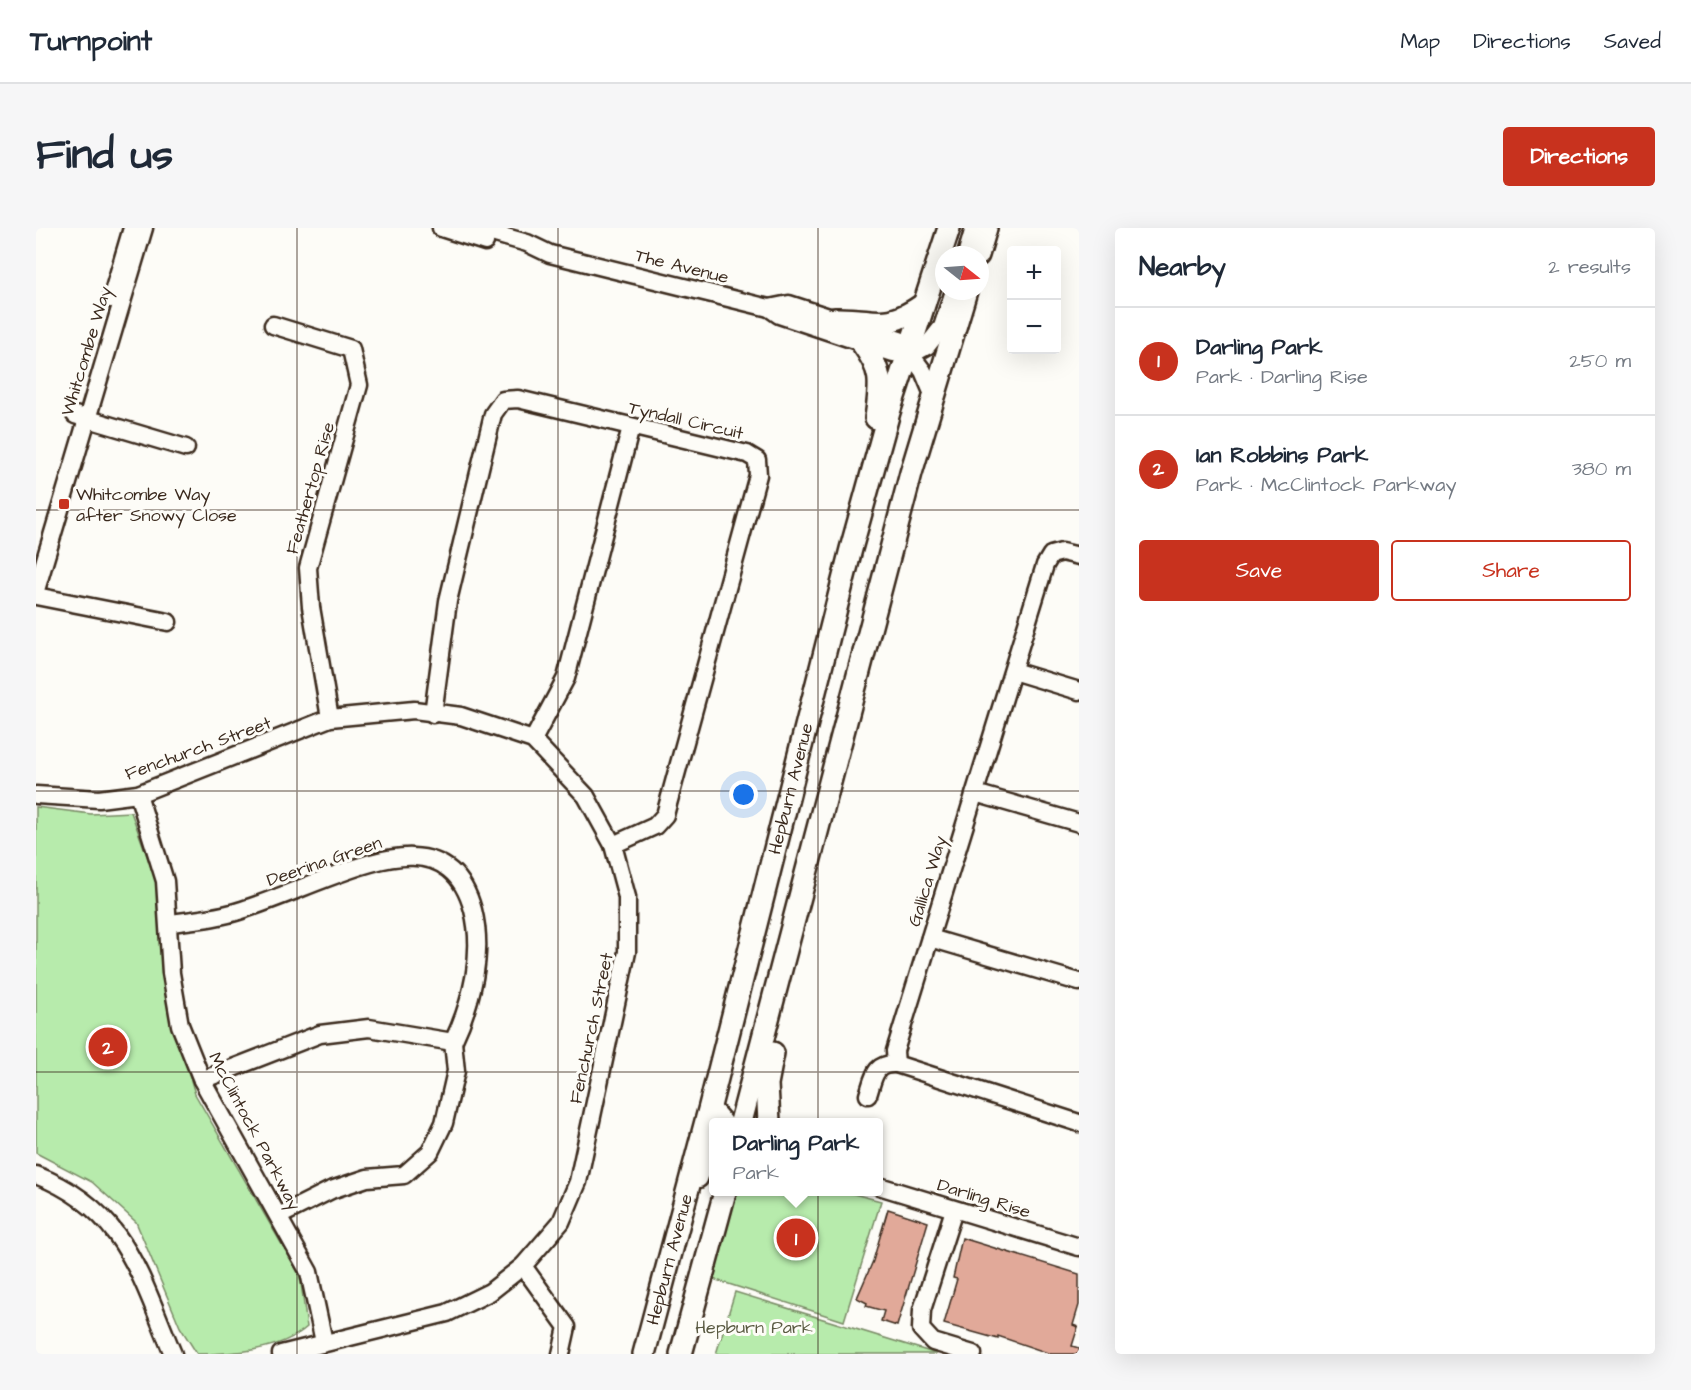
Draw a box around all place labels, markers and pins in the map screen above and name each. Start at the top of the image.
place label: Whitcombe Way after Snowy Close [76,482,237,529]
marker: Whitcombe Way after Snowy Close [57,497,71,511]
pin: 2 [88,1024,128,1070]
pin: 1 [776,1216,816,1260]

